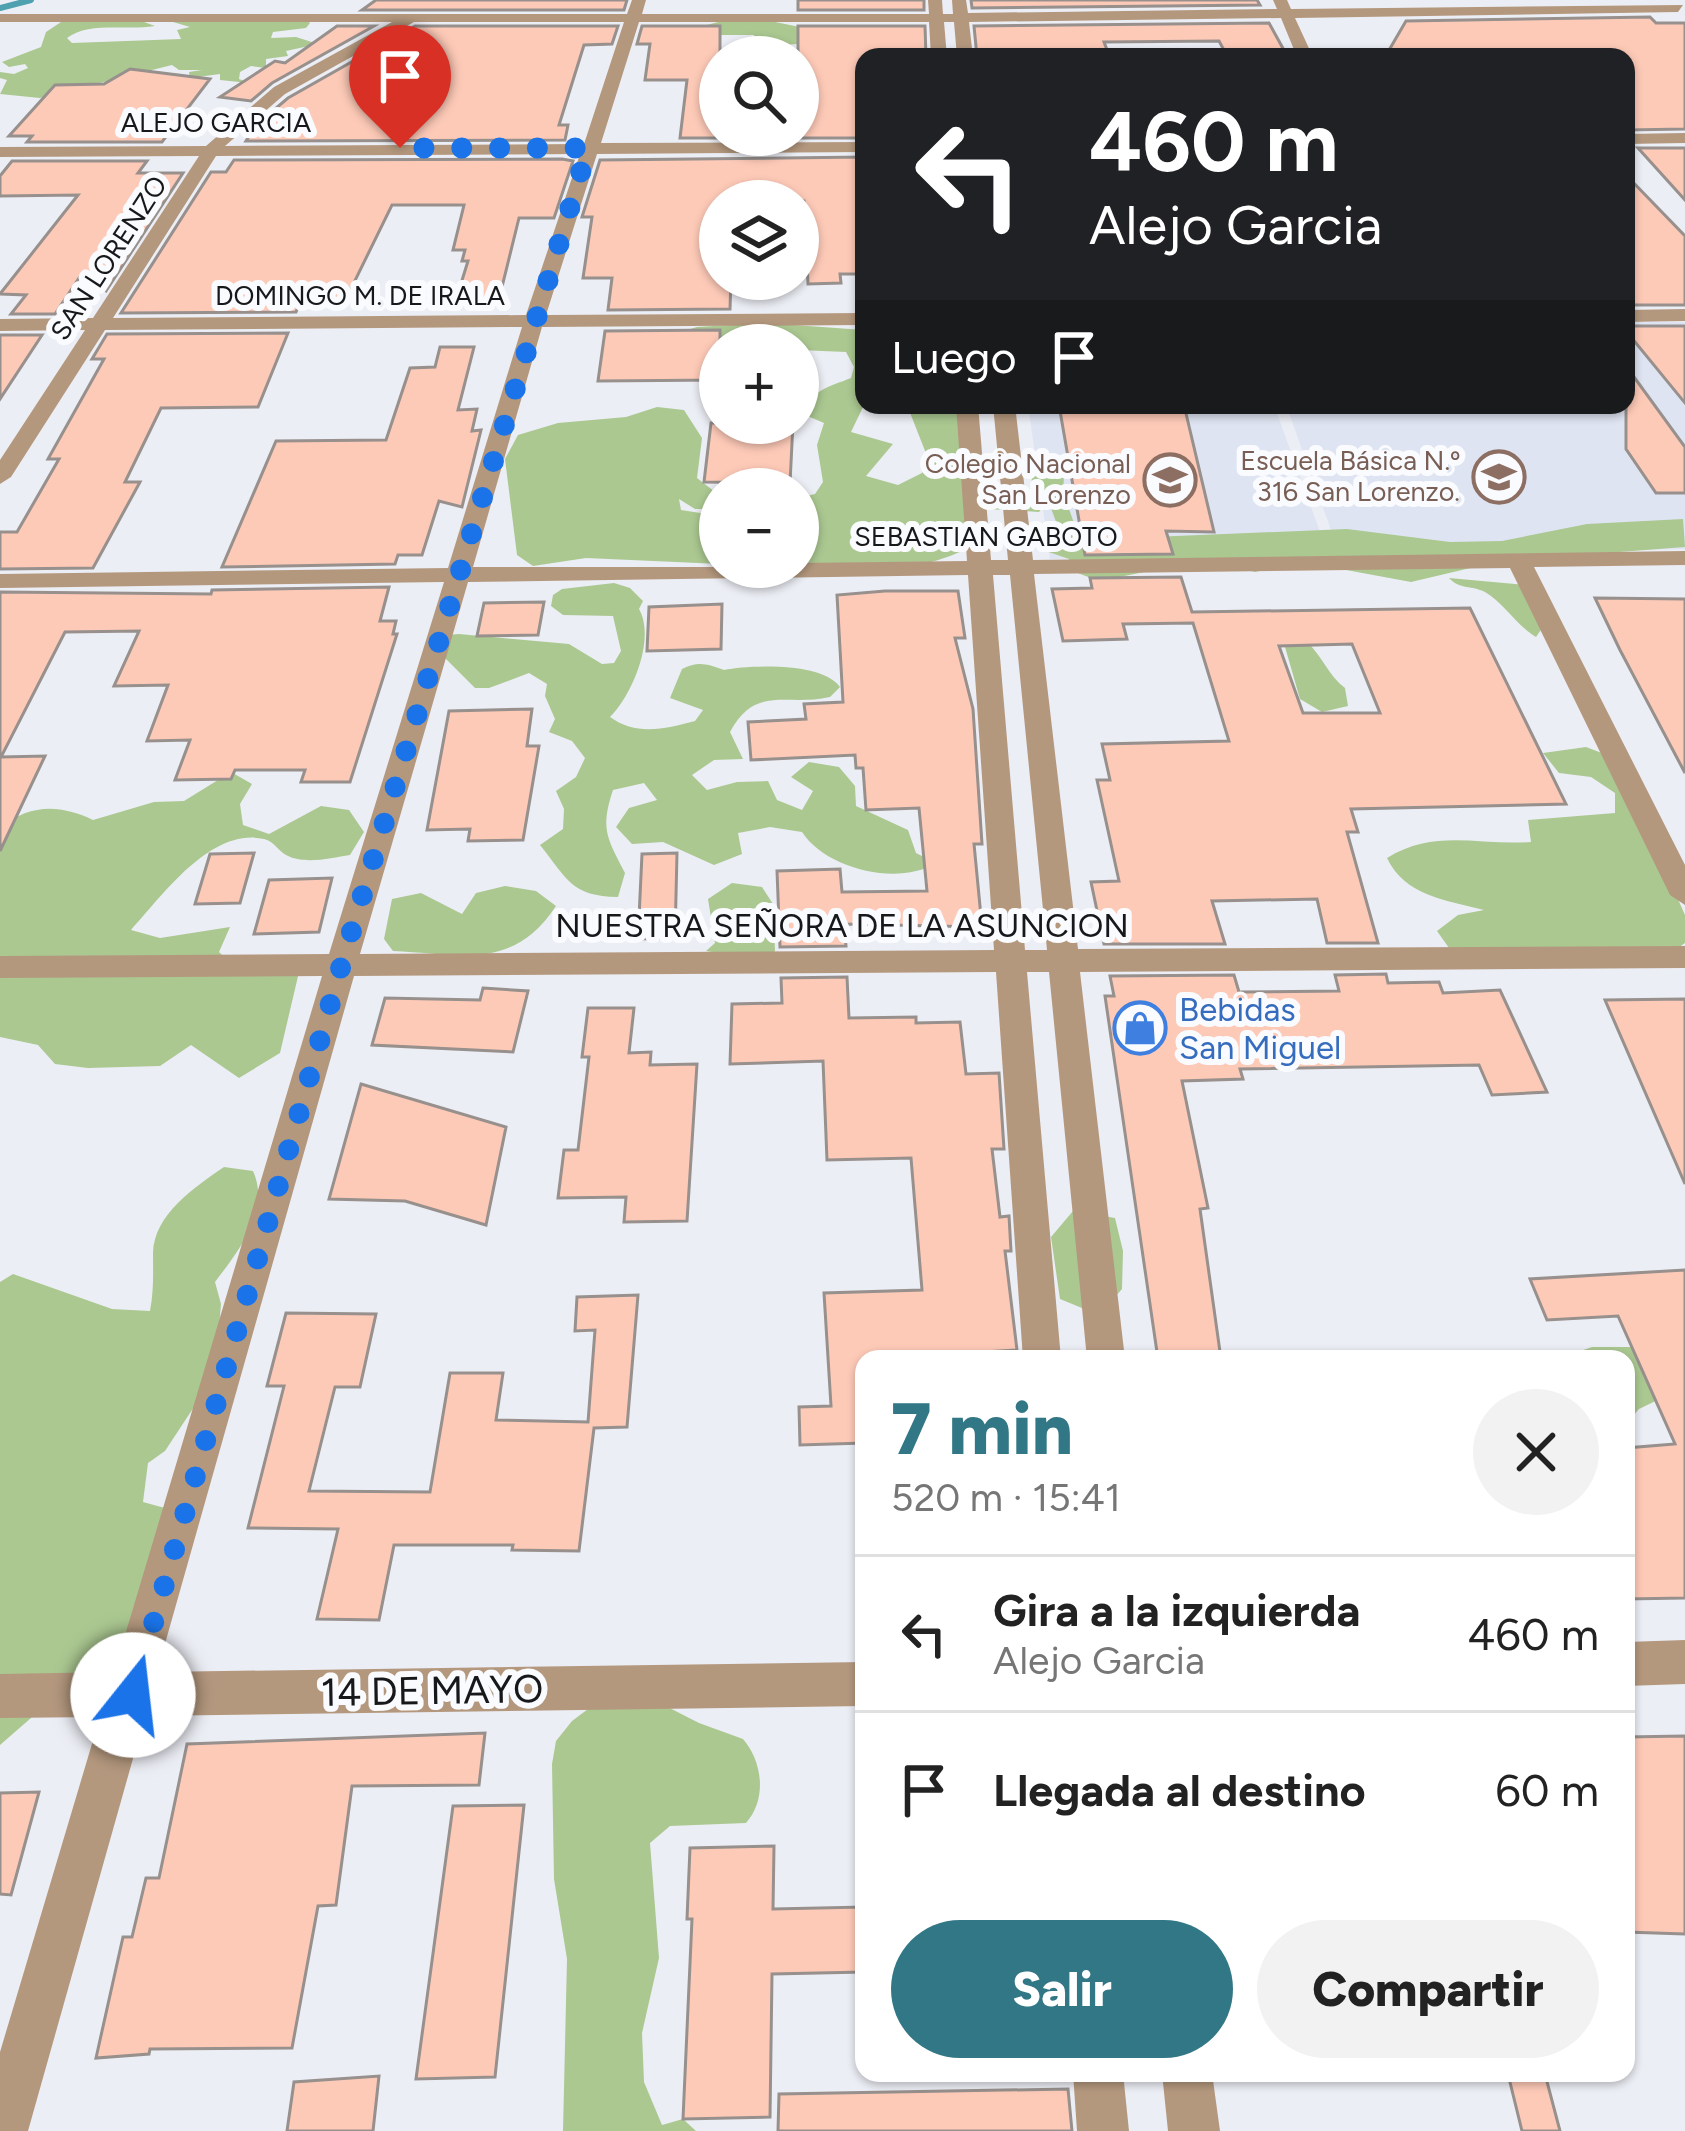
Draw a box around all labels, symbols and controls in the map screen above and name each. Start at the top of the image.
pin [349,25,451,148]
map controls [699,36,819,588]
button: search [699,36,819,156]
icon: arrive [367,43,433,109]
text: 460 m [1089,91,1339,192]
icon: left [891,96,1047,252]
street label: ALEJO GARCIA [121,106,312,139]
street label: SAN LORENZO [43,169,174,346]
button: layers [699,180,819,300]
text: Alejo Garcia [1089,193,1382,258]
street label: DOMINGO M. DE IRALA [215,279,506,312]
button: + [699,324,819,444]
icon: arrive [1041,324,1107,390]
text: Luego [891,330,1017,384]
place label: Escuela Básica N.º 316 San Lorenzo. [1240,444,1460,508]
place label: Colegio Nacional San Lorenzo [925,447,1131,511]
school or university icon: Escuela Básica N.º 316 San Lorenzo. [1471,449,1527,505]
school or university icon: Colegio Nacional San Lorenzo [1142,452,1198,508]
button: − [699,468,819,588]
street label: SEBASTIAN GABOTO [854,520,1118,553]
street label: NUESTRA SEÑORA DE LA ASUNCION [555,906,1129,945]
place label: Bebidas San Miguel [1179,990,1341,1067]
shop icon: Bebidas San Miguel [1112,1000,1168,1056]
text: 7 min [891,1386,1073,1472]
button: close [1473,1389,1599,1515]
text: 520 m · 15:41 [891,1474,1121,1521]
text: Gira a la izquierda [993,1583,1360,1637]
icon: left [891,1601,957,1667]
text: 460 m [1467,1607,1599,1661]
position arrow [70,1632,196,1758]
text: Alejo Garcia [993,1637,1205,1684]
street label: 14 DE MAYO [320,1665,544,1716]
icon: arrive [891,1757,957,1823]
text: Llegada al destino [993,1763,1366,1817]
text: 60 m [1495,1763,1599,1817]
button: Salir [891,1920,1233,2058]
button: Compartir [1257,1920,1599,2058]

